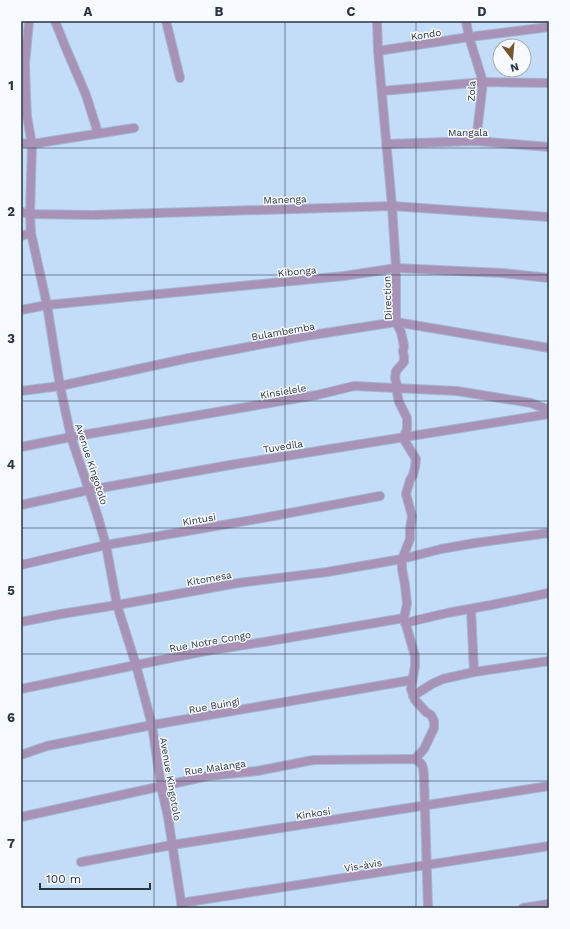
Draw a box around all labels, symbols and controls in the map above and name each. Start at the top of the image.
text: A [84,4,93,19]
text: B [215,4,224,19]
text: C [347,4,356,19]
text: D [477,4,487,19]
street label: Kondo [410,27,442,42]
north arrow [492,38,532,78]
text: N [509,60,520,75]
text: 1 [8,78,14,93]
street label: Zola [465,80,478,102]
street label: Mangala [448,127,488,138]
street label: Manenga [263,193,307,206]
text: 2 [7,204,15,219]
street label: Kibonga [277,264,317,279]
street label: Direction [381,276,394,320]
street label: Bulambemba [250,320,316,343]
text: 3 [7,331,15,346]
street label: Kinsielele [259,382,307,401]
street label: Avenue Kingotolo [73,422,110,506]
street label: Tuvedila [262,438,304,455]
text: 4 [7,457,16,472]
street label: Kintusi [182,511,217,528]
street label: Kitomesa [186,569,233,588]
text: 5 [7,583,15,598]
street label: Rue Notre Congo [168,629,252,654]
street label: Rue Buingi [188,696,240,715]
text: 6 [7,710,15,725]
street label: Avenue Kingotolo [158,736,183,822]
street label: Rue Malanga [184,758,247,777]
street label: Kinkosi [295,805,331,822]
text: 7 [7,836,15,851]
street label: Vis-àvis [343,857,383,874]
scale bar [40,865,150,891]
text: 100 m [46,872,81,886]

